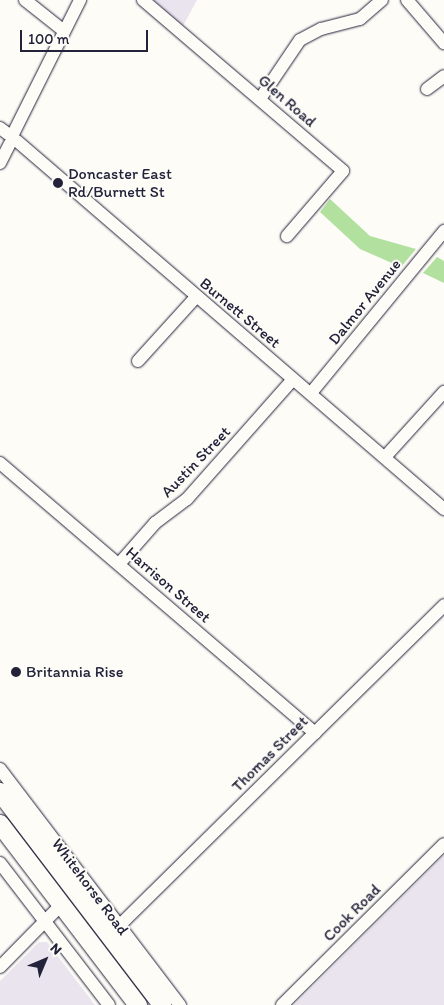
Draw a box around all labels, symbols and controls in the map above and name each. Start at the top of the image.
scale bar [22,20,150,52]
text: 100 m [28,30,69,48]
street label: Glen Road [254,71,320,131]
place label: Doncaster East Rd/Burnett St [68,164,172,202]
marker: Doncaster East Rd/Burnett St [52,177,64,189]
street label: Dalmor Avenue [325,255,405,349]
street label: Burnett Street [196,274,284,352]
street label: Austin Street [157,423,235,501]
street label: Harrison Street [122,543,214,627]
place label: Britannia Rise [26,662,123,682]
marker: Britannia Rise [10,666,22,678]
street label: Thomas Street [228,712,312,796]
street label: Whitehorse Road [47,835,133,939]
street label: Cook Road [319,880,385,946]
north arrow [20,935,70,985]
text: N [47,940,65,958]

